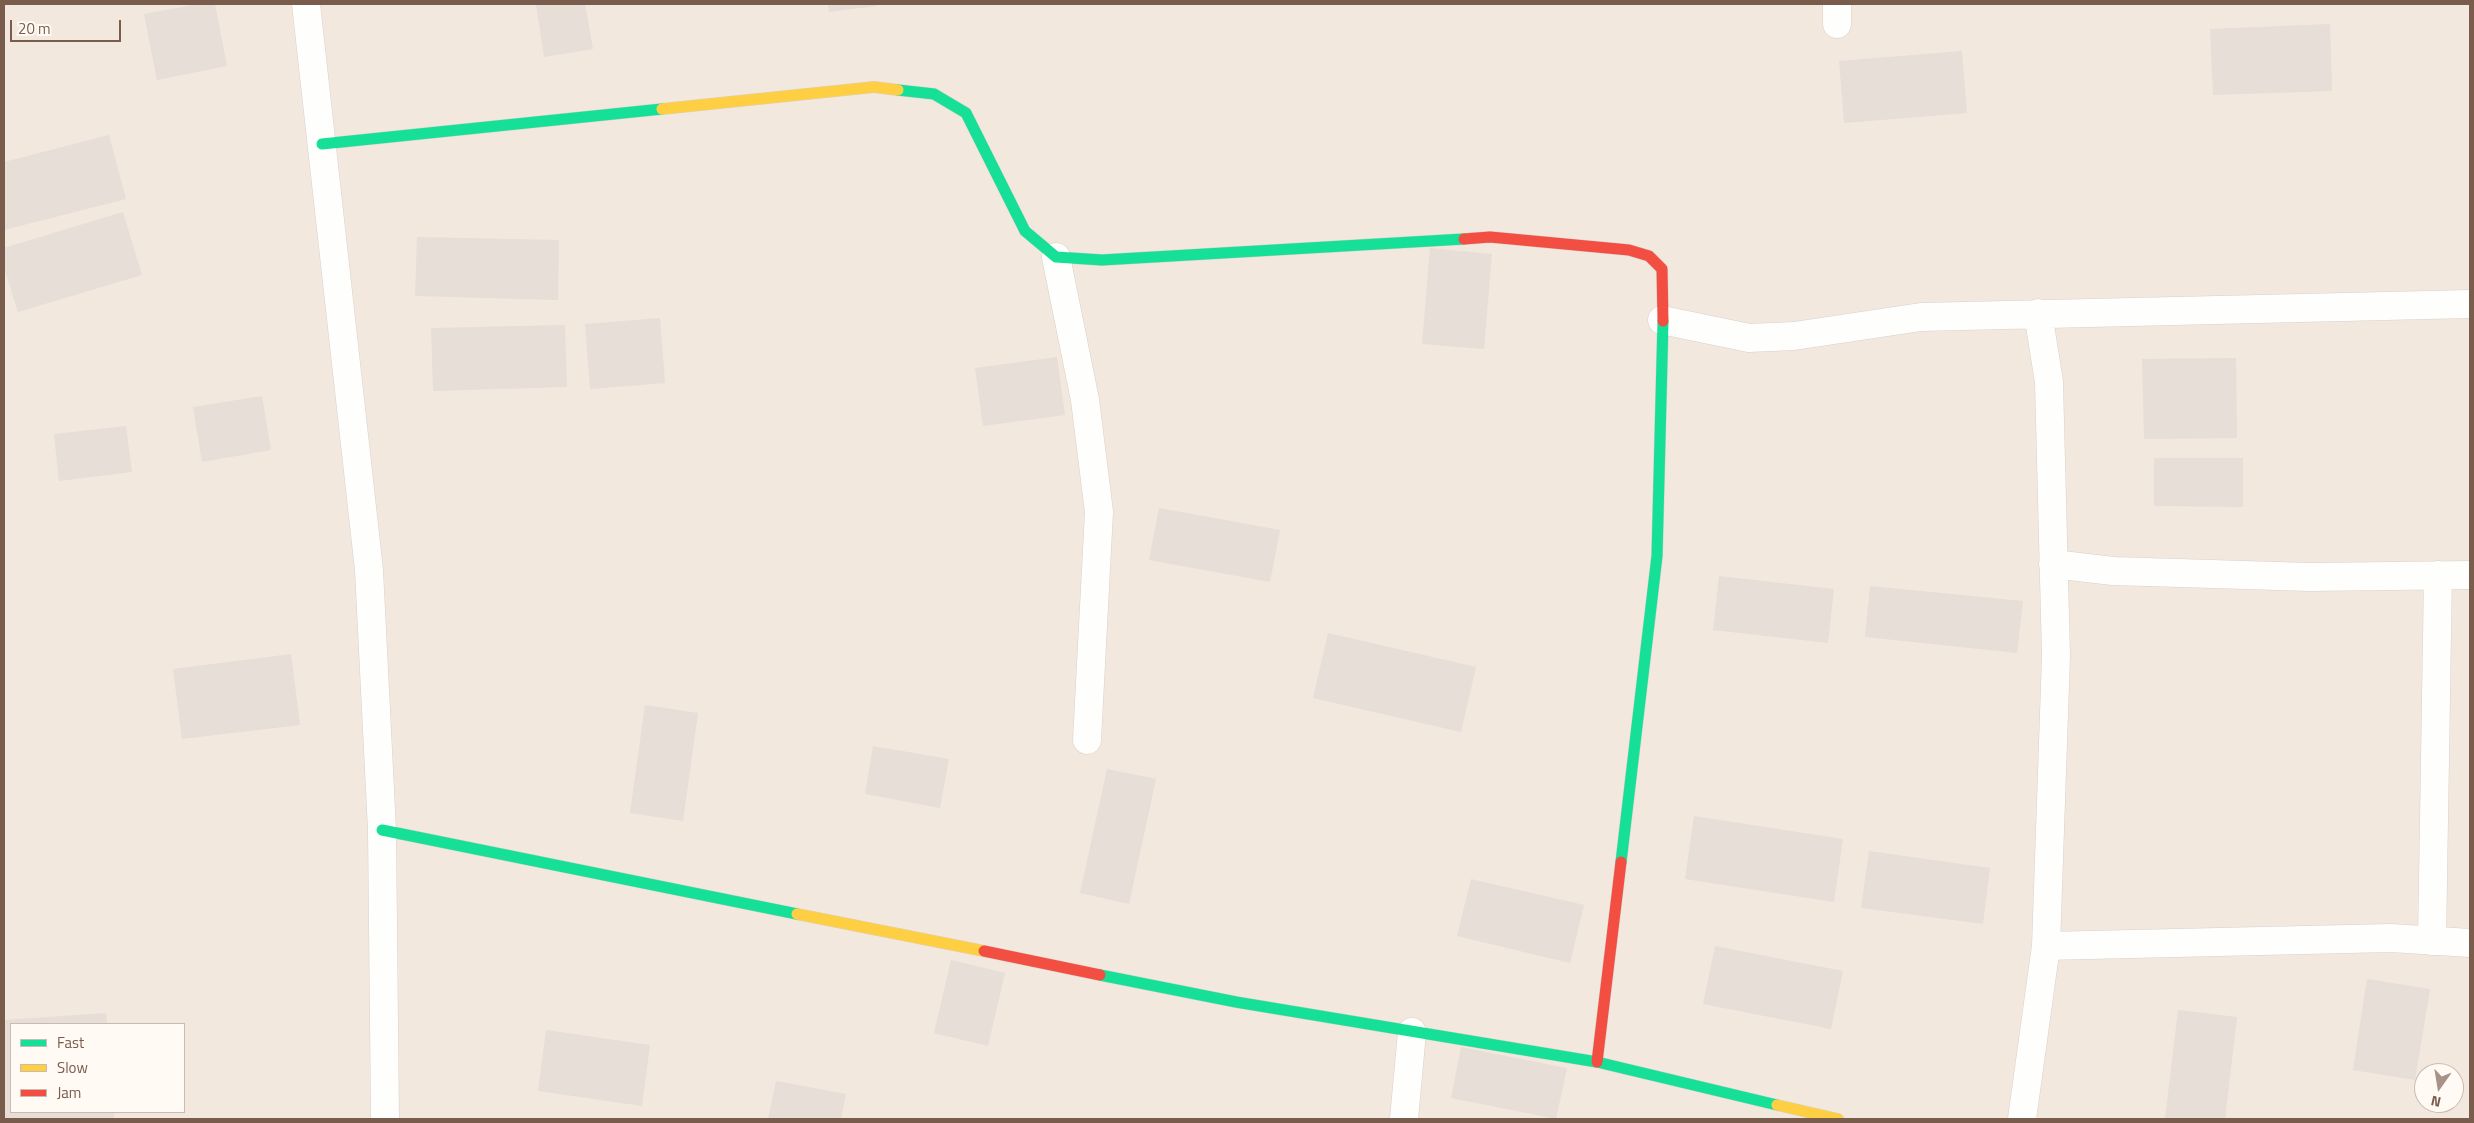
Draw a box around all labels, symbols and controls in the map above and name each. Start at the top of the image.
scale bar [12,10,124,42]
text: 20 m [18,17,51,40]
legend [10,1023,185,1113]
text: Fast [57,1031,84,1054]
text: Slow [57,1056,88,1079]
north arrow [2414,1063,2464,1113]
text: Jam [57,1081,81,1104]
text: N [2429,1091,2443,1113]

